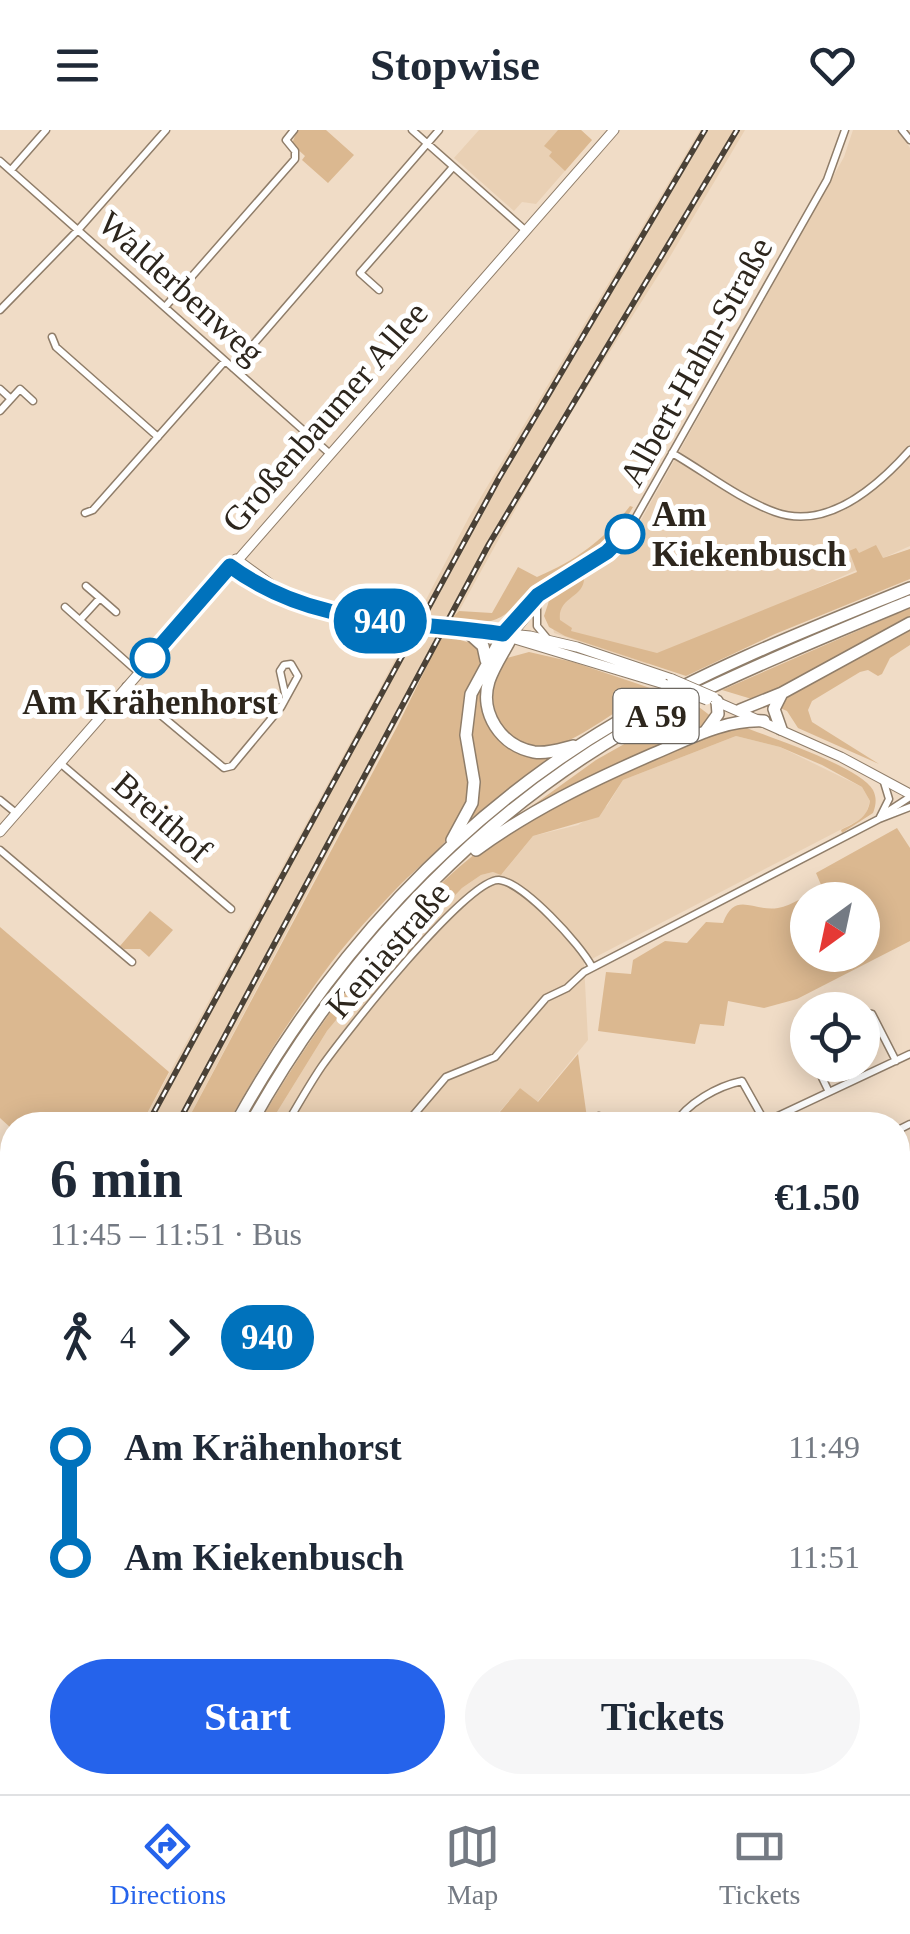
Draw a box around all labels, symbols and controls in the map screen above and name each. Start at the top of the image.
icon: menu [50,38,105,93]
icon: heart [805,38,860,93]
text: Stopwise [370,40,540,90]
street label: Walderbenweg [90,204,272,372]
street label: Albert-Hahn-Straße [612,231,780,493]
street label: Großenbaumer Allee [214,294,436,540]
place label: Am Kiekenbusch [652,495,847,574]
marker: Am Kiekenbusch [606,515,644,553]
line badge: 940 [322,588,438,654]
text: 940 [354,602,406,641]
marker: Am Krähenhorst [131,639,169,677]
place label: Am Krähenhorst [22,683,278,722]
road number: A 59 [614,689,698,743]
street label: Breithof [105,764,219,870]
street label: Keniastraße [318,874,458,1026]
north arrow [790,882,880,972]
map controls [790,882,880,1082]
button: locate [790,992,880,1082]
text: 6 min [50,1148,183,1209]
text: €1.50 [775,1176,860,1218]
text: 11:45 – 11:51 · Bus [50,1216,302,1252]
icon: walk [50,1310,105,1365]
icon: forward [151,1310,206,1365]
text: 940 [241,1318,294,1357]
text: 4 [120,1319,136,1355]
text: Am Krähenhorst [124,1426,402,1468]
text: 11:49 [788,1429,860,1465]
text: Am Kiekenbusch [124,1536,404,1578]
text: 11:51 [788,1539,860,1575]
button: Start [50,1659,445,1774]
button: Tickets [465,1659,860,1774]
tab: Directions [109,1819,226,1911]
tab: Map [445,1819,500,1911]
tab: Tickets [719,1819,801,1911]

